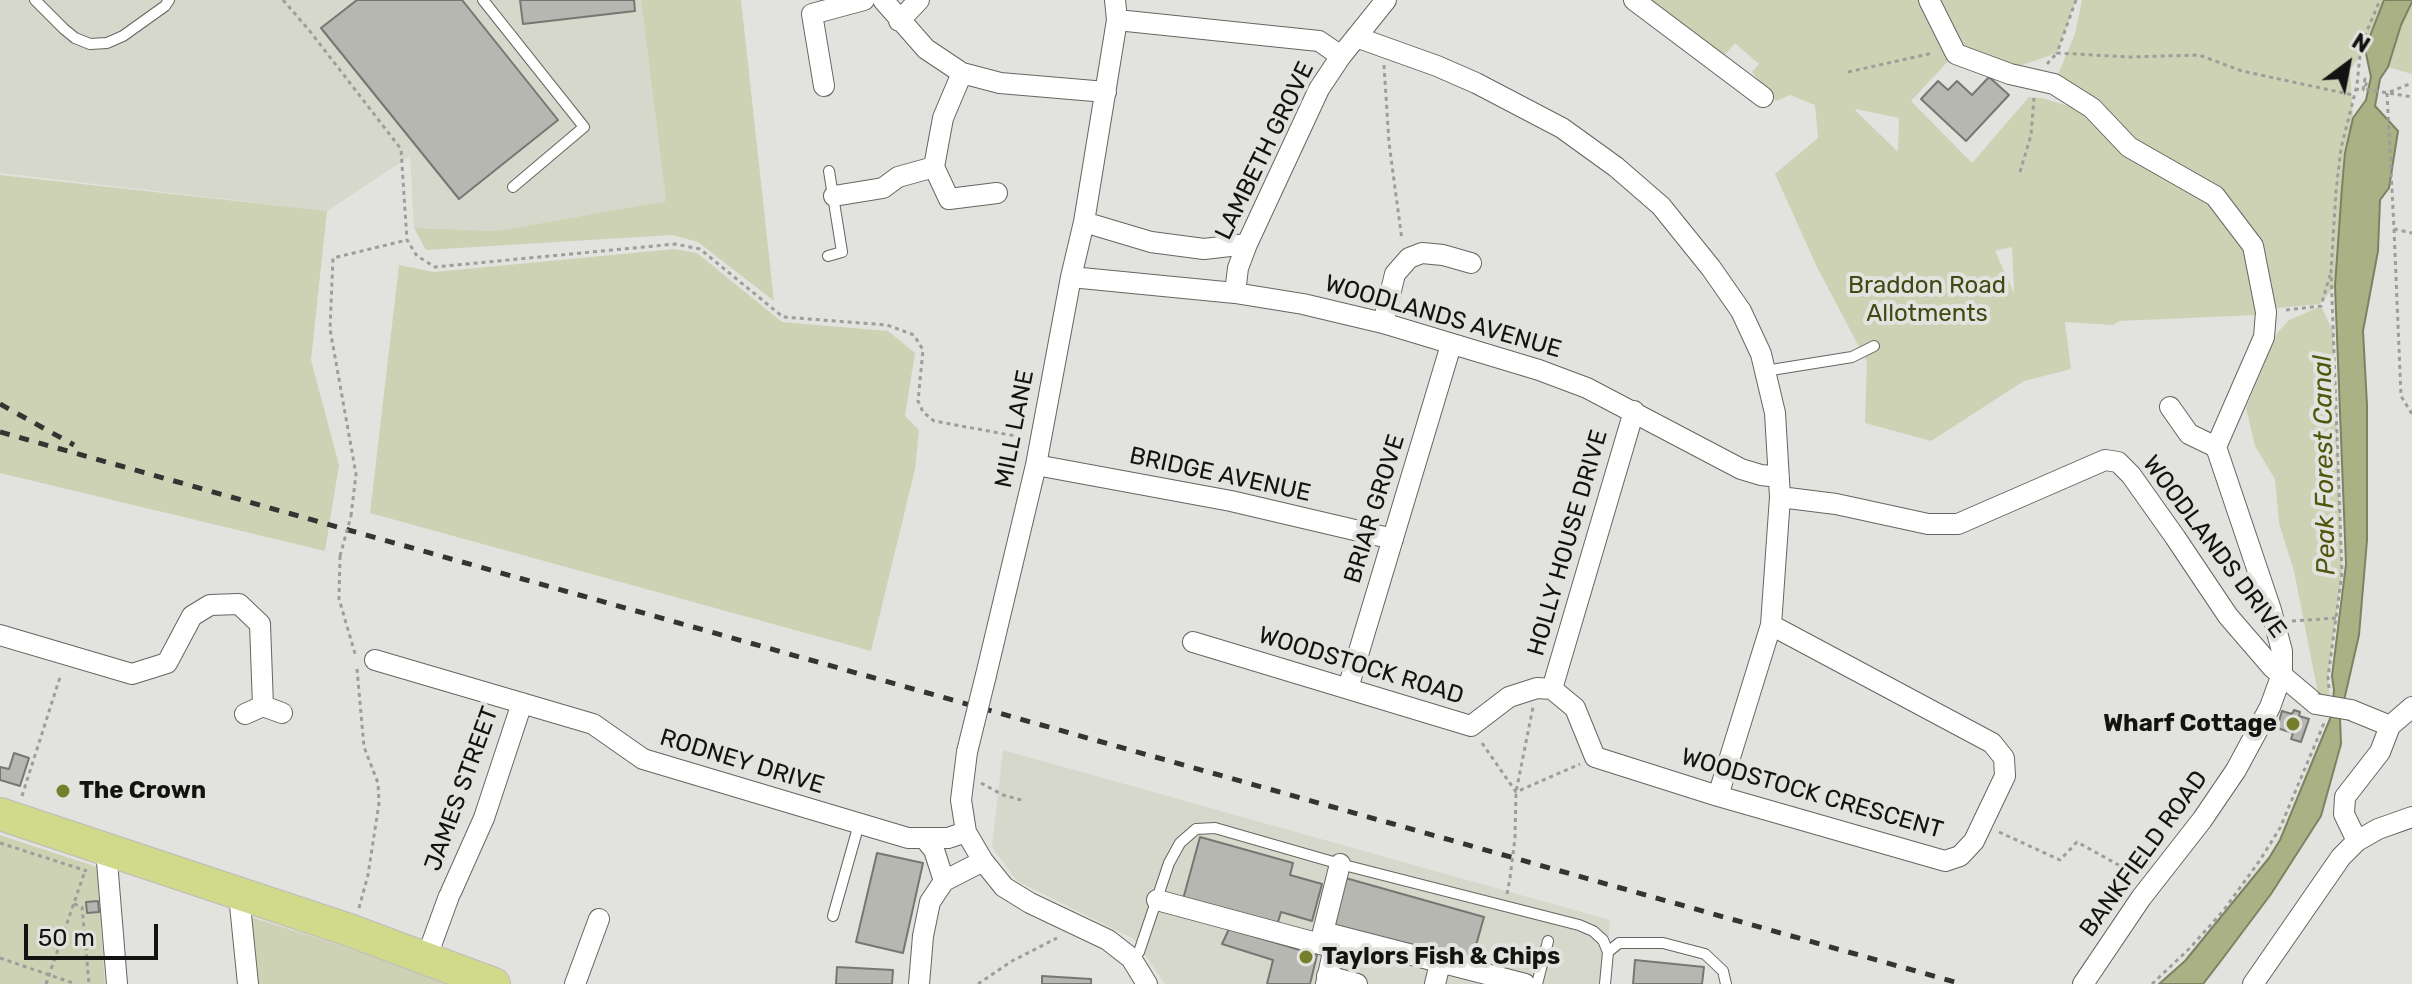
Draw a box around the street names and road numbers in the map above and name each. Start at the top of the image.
street label: LAMBETH GROVE [1209,57,1321,245]
street label: WOODLANDS AVENUE [1321,269,1565,365]
street label: MILL LANE [989,368,1041,490]
street label: HOLLY HOUSE DRIVE [1522,427,1614,659]
street label: BRIAR GROVE [1339,431,1411,587]
street label: BRIDGE AVENUE [1127,442,1313,508]
street label: WOODLANDS DRIVE [2136,450,2292,644]
street label: WOODSTOCK ROAD [1255,621,1467,711]
street label: JAMES STREET [419,703,505,875]
street label: RODNEY DRIVE [656,723,828,801]
street label: WOODSTOCK CRESCENT [1678,743,1946,845]
street label: BANKFIELD ROAD [2074,765,2214,943]

